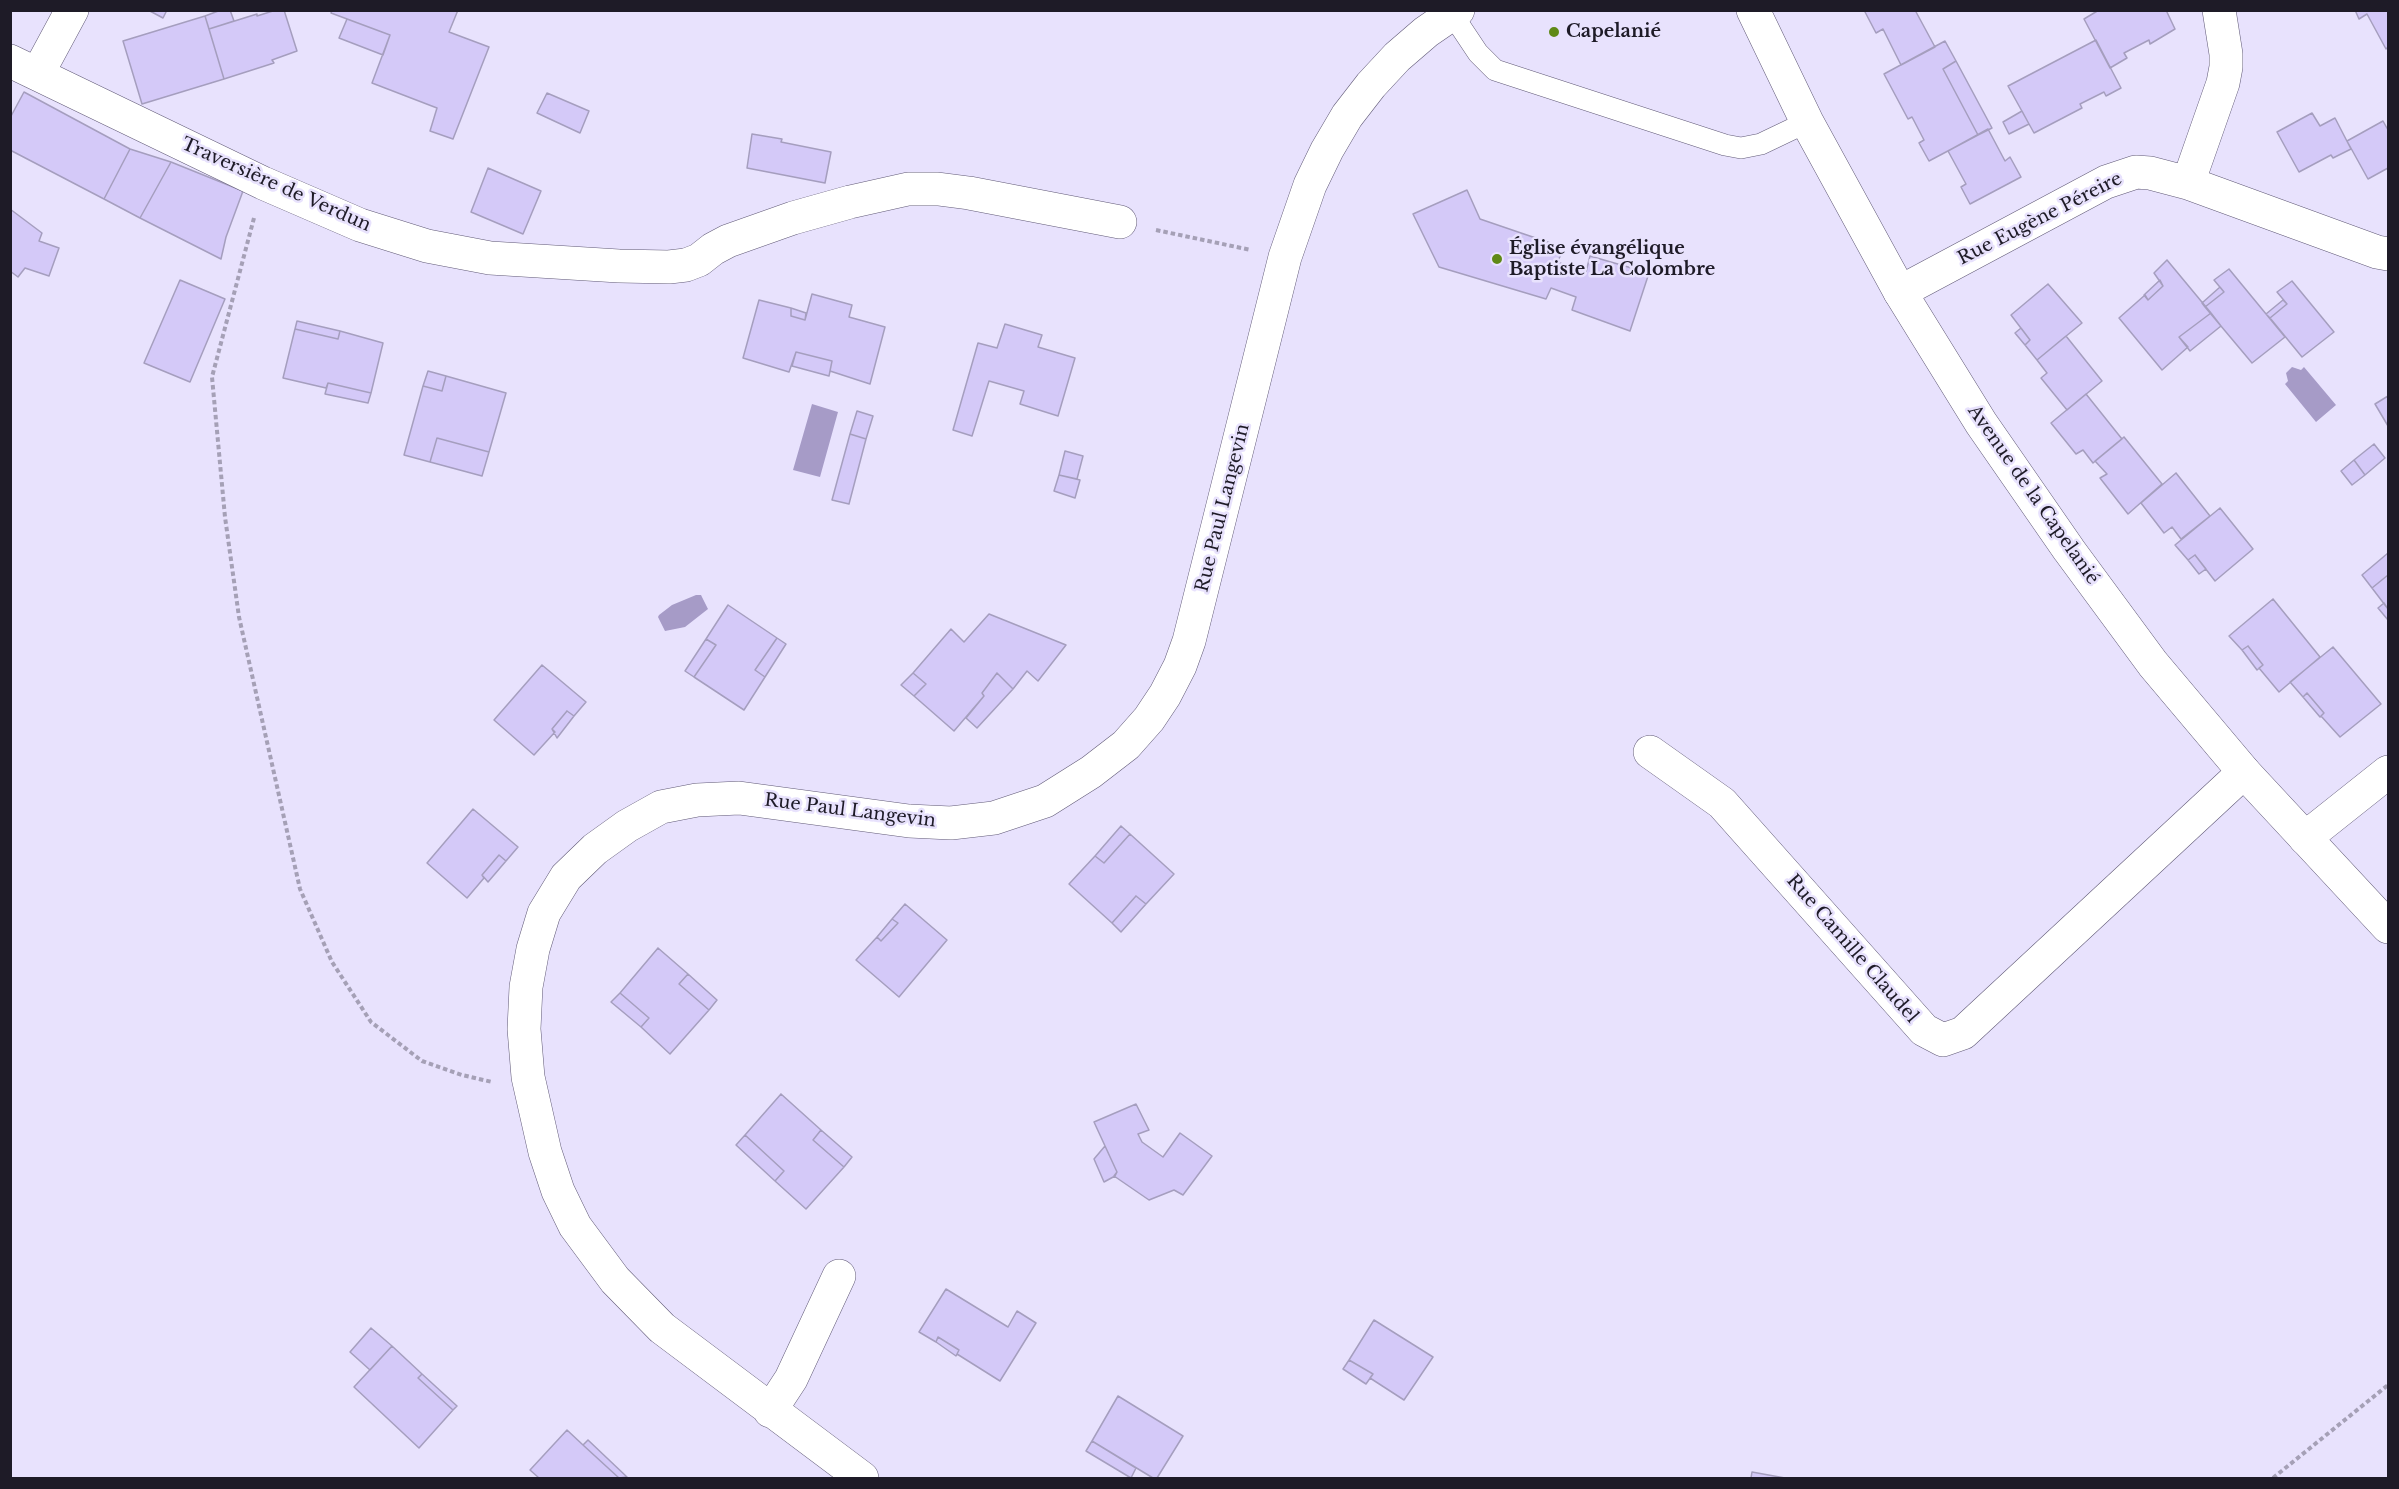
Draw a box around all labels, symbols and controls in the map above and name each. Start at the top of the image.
place label: Capelanié [1566,21,1661,43]
marker: Capelanié [1547,25,1561,39]
street label: Traversière de Verdun [178,133,374,237]
street label: Rue Eugène Péreire [1954,168,2126,270]
place label: Église évangélique Baptiste La Colombre [1509,238,1715,280]
marker: Église évangélique Baptiste La Colombre [1490,252,1504,266]
street label: Avenue de la Capelanié [1963,401,2103,589]
street label: Rue Paul Langevin [1192,422,1254,594]
street label: Rue Paul Langevin [763,790,937,832]
street label: Rue Camille Claudel [1782,870,1922,1028]

